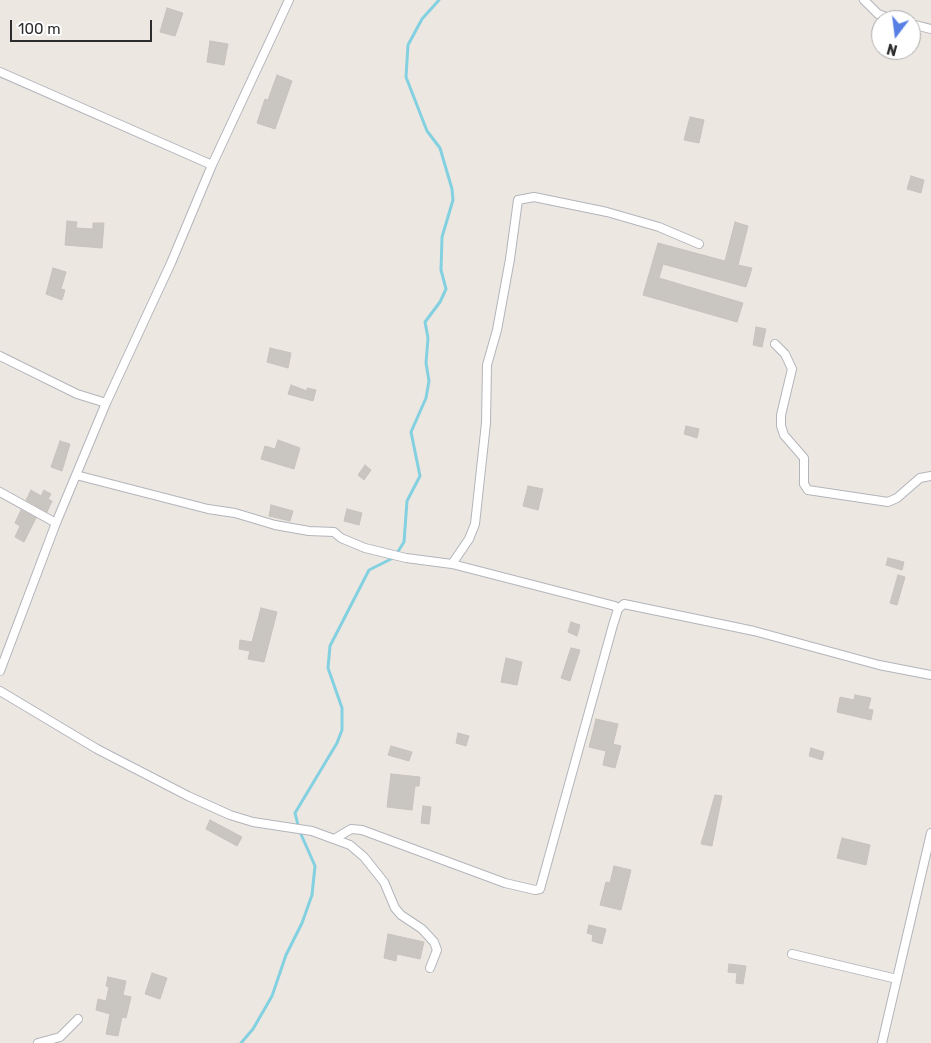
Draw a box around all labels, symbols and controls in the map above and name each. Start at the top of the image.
scale bar [12,10,155,42]
north arrow [871,10,921,60]
text: 100 m [18,20,60,38]
text: N [885,39,899,59]

